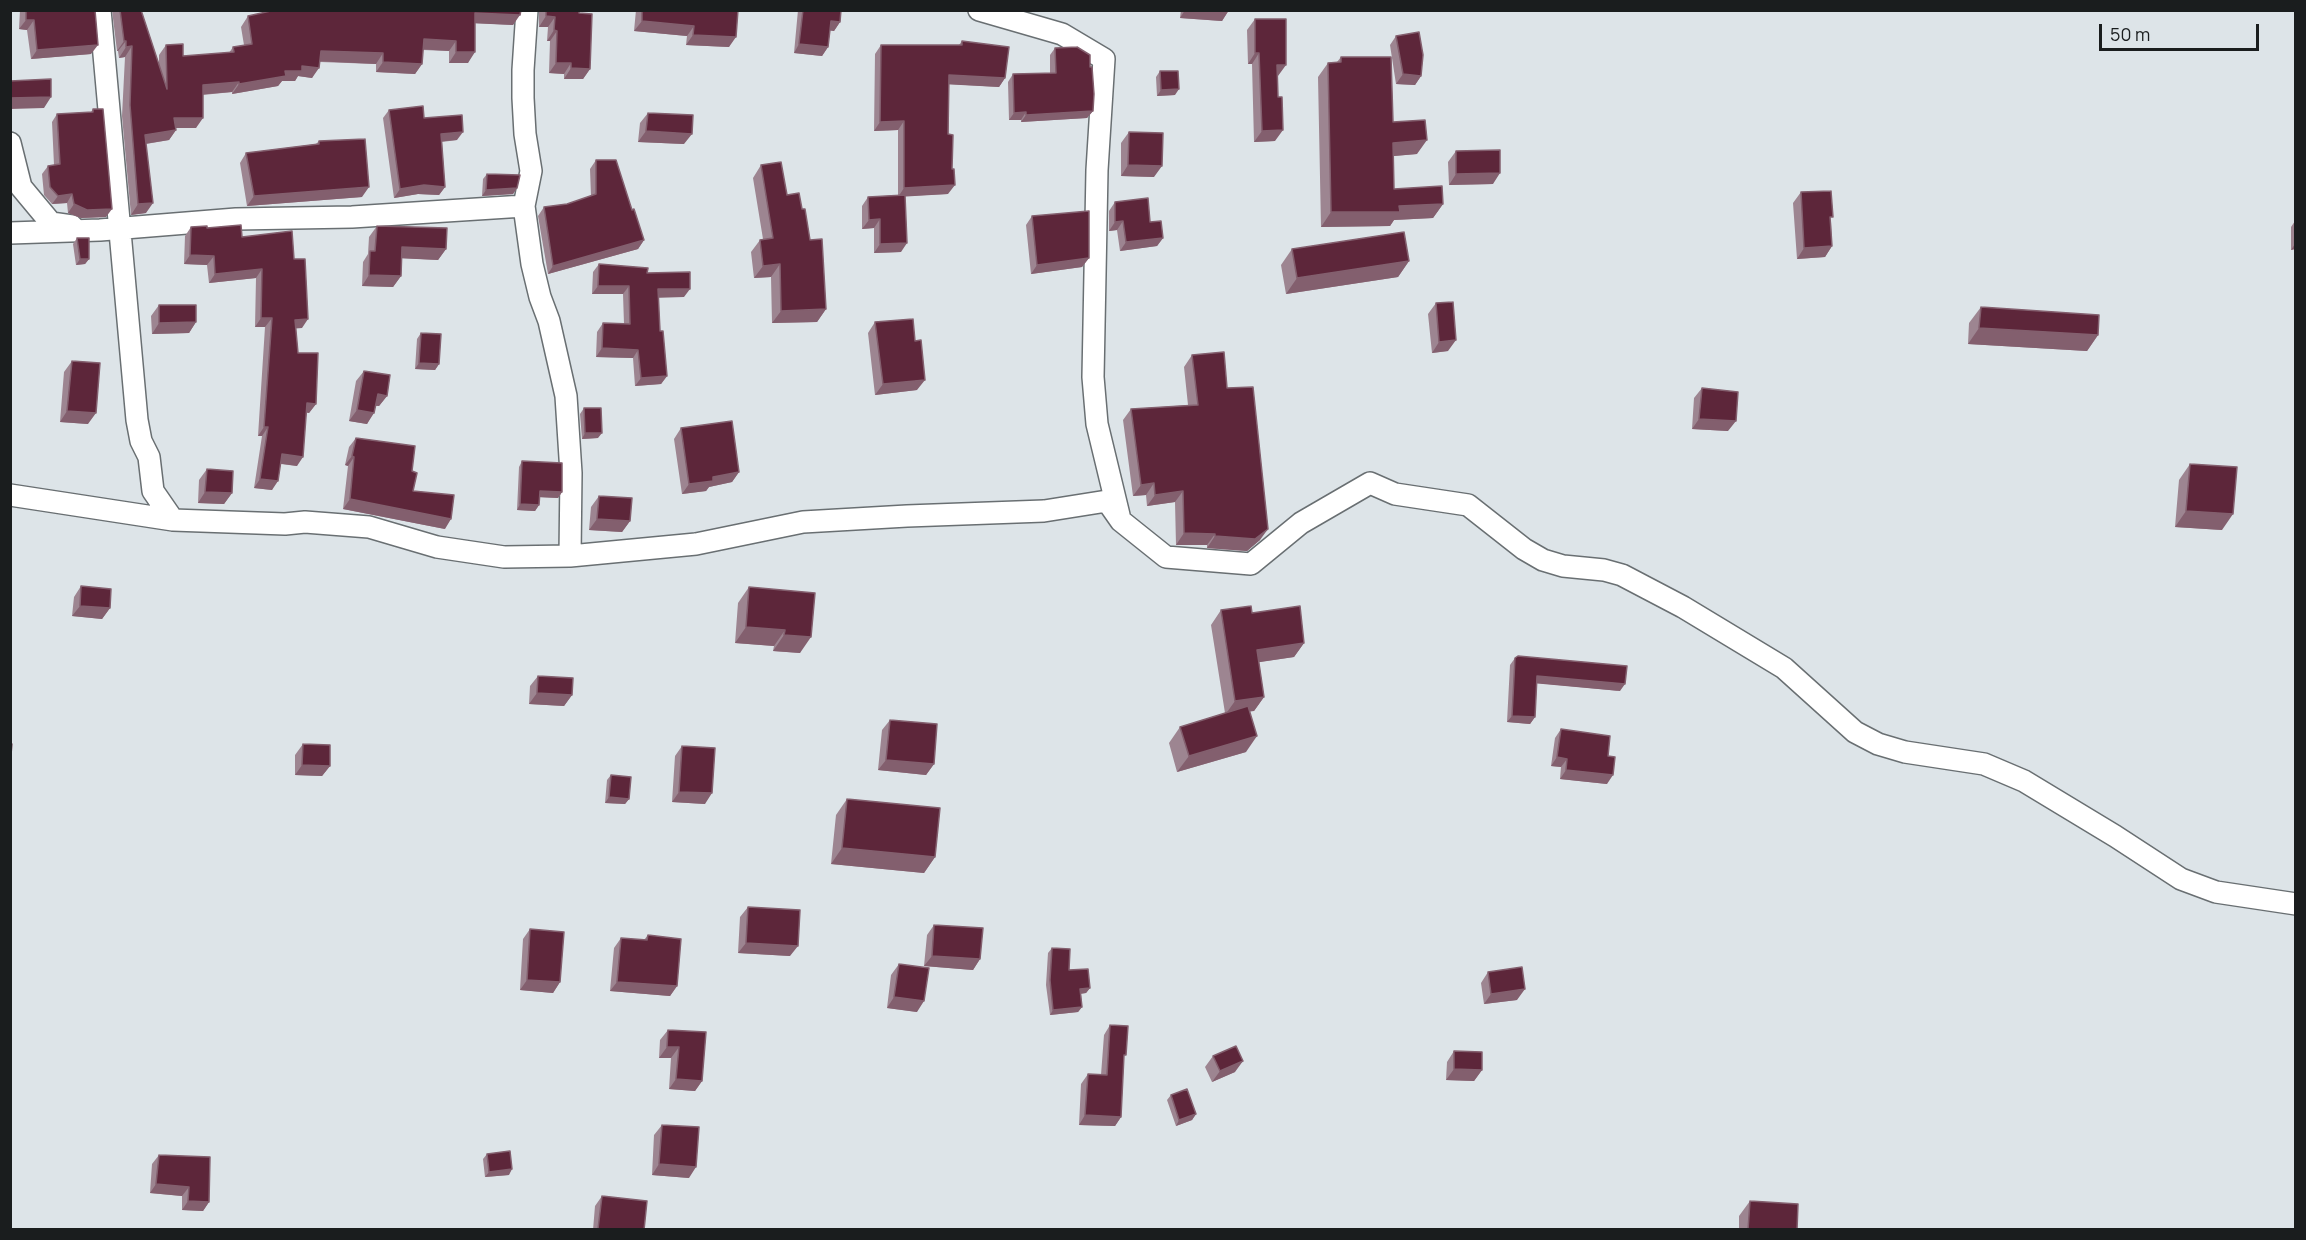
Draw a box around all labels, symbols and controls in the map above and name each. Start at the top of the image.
scale bar [2102,12,2262,50]
text: 50 m [2110,22,2150,46]

